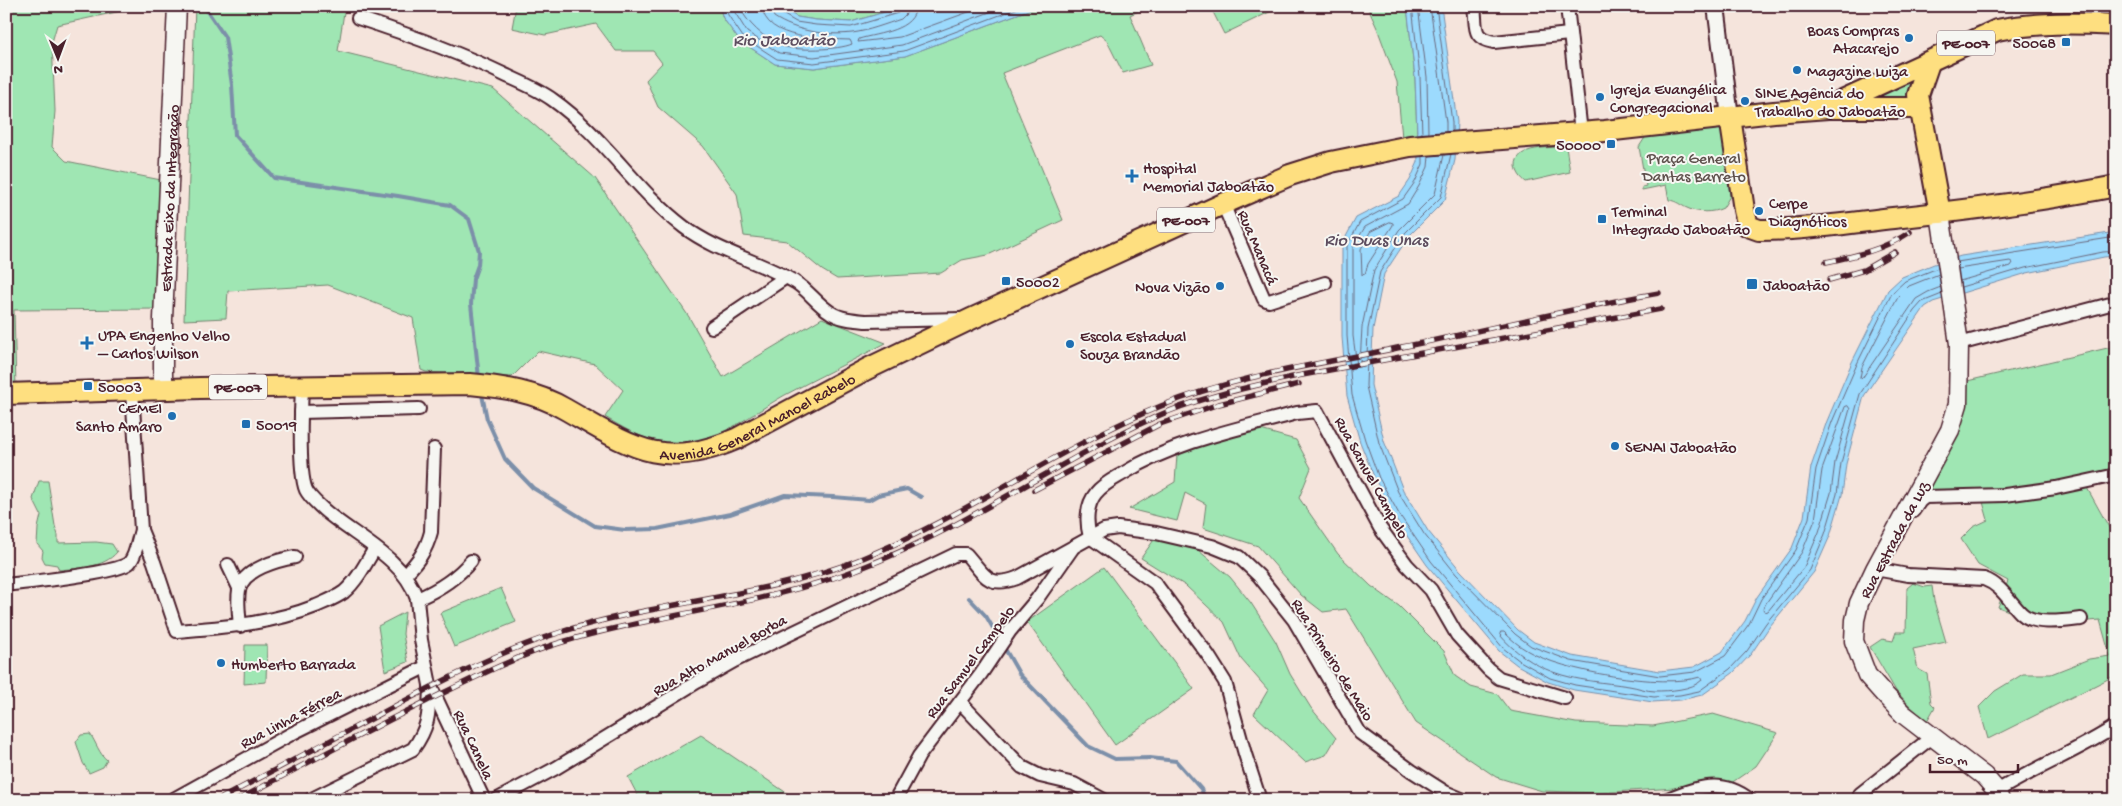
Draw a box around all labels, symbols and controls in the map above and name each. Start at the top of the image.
place label: Boas Compras Atacarejo [1806,23,1900,60]
road number: PE-007 [1937,30,1995,56]
water label: Rio Jaboatão [733,31,836,52]
north arrow [32,32,82,82]
marker: Boas Compras Atacarejo [1903,32,1915,44]
place label: 50068 [2013,36,2056,55]
marker: 50068 [2060,36,2072,48]
text: N [53,60,63,77]
marker: Magazine Luiza [1791,64,1803,76]
place label: Magazine Luiza [1807,64,1909,83]
place label: Igreja Evangélica Congregacional [1610,82,1727,119]
place label: SINE Agência do Trabalho do Jaboatão [1754,86,1905,123]
marker: Igreja Evangélica Congregacional [1594,91,1606,103]
marker: SINE Agência do Trabalho do Jaboatão [1739,95,1751,107]
street label: Estrada Eixo da Integração [158,104,186,292]
place label: 50000 [1556,138,1601,157]
marker: 50000 [1605,138,1617,150]
park label: Praça General Dantas Barreto [1641,151,1746,188]
place label: Hospital Memorial Jaboatão [1143,161,1274,198]
marker: Hospital Memorial Jaboatão [1125,169,1139,183]
place label: Cerpe Diagnóticos [1768,196,1848,233]
place label: Terminal Integrado Jaboatão [1611,204,1750,241]
marker: Cerpe Diagnóticos [1753,205,1765,217]
road number: PE-007 [1157,208,1215,232]
street label: Rua Manacá [1232,208,1280,290]
marker: Terminal Integrado Jaboatão [1596,213,1608,225]
water label: Rio Duas Unas [1324,231,1430,252]
marker: 50002 [1000,275,1012,287]
place label: 50002 [1016,275,1060,294]
marker: Jaboatão [1745,277,1759,291]
place label: Jaboatão [1763,278,1830,297]
place label: Nova Vizão [1135,280,1210,299]
marker: Nova Vizão [1214,280,1226,292]
place label: UPA Engenho Velho – Carlos Wilson [97,328,230,365]
place label: Escola Estadual Souza Brandão [1080,329,1186,366]
marker: UPA Engenho Velho – Carlos Wilson [80,336,94,350]
marker: Escola Estadual Souza Brandão [1064,338,1076,350]
street label: Avenida General Manoel Rabelo [659,371,860,467]
road number: PE-007 [209,374,267,400]
marker: 50003 [82,380,94,392]
place label: 50003 [98,380,142,399]
place label: CEMEI Santo Amaro [76,401,162,438]
marker: CEMEI Santo Amaro [166,410,178,422]
street label: Rua Samuel Campelo [1329,415,1411,543]
marker: 50019 [240,418,252,430]
place label: 50019 [256,418,297,437]
marker: SENAI Jaboatão [1609,440,1621,452]
place label: SENAI Jaboatão [1625,440,1737,459]
street label: Rua Estrada da Luz [1857,478,1935,603]
street label: Rua Primeiro de Maio [1286,596,1376,725]
street label: Rua Samuel Campelo [923,603,1020,723]
street label: Rua Alto Manuel Borba [650,612,792,702]
marker: Humberto Barrada [215,657,227,669]
place label: Humberto Barrada [231,657,357,676]
street label: Rua Linha Férrea [238,685,346,755]
street label: Rua Canela [447,708,497,784]
scale bar [1930,741,2017,773]
text: 50 m [1937,752,1968,770]

